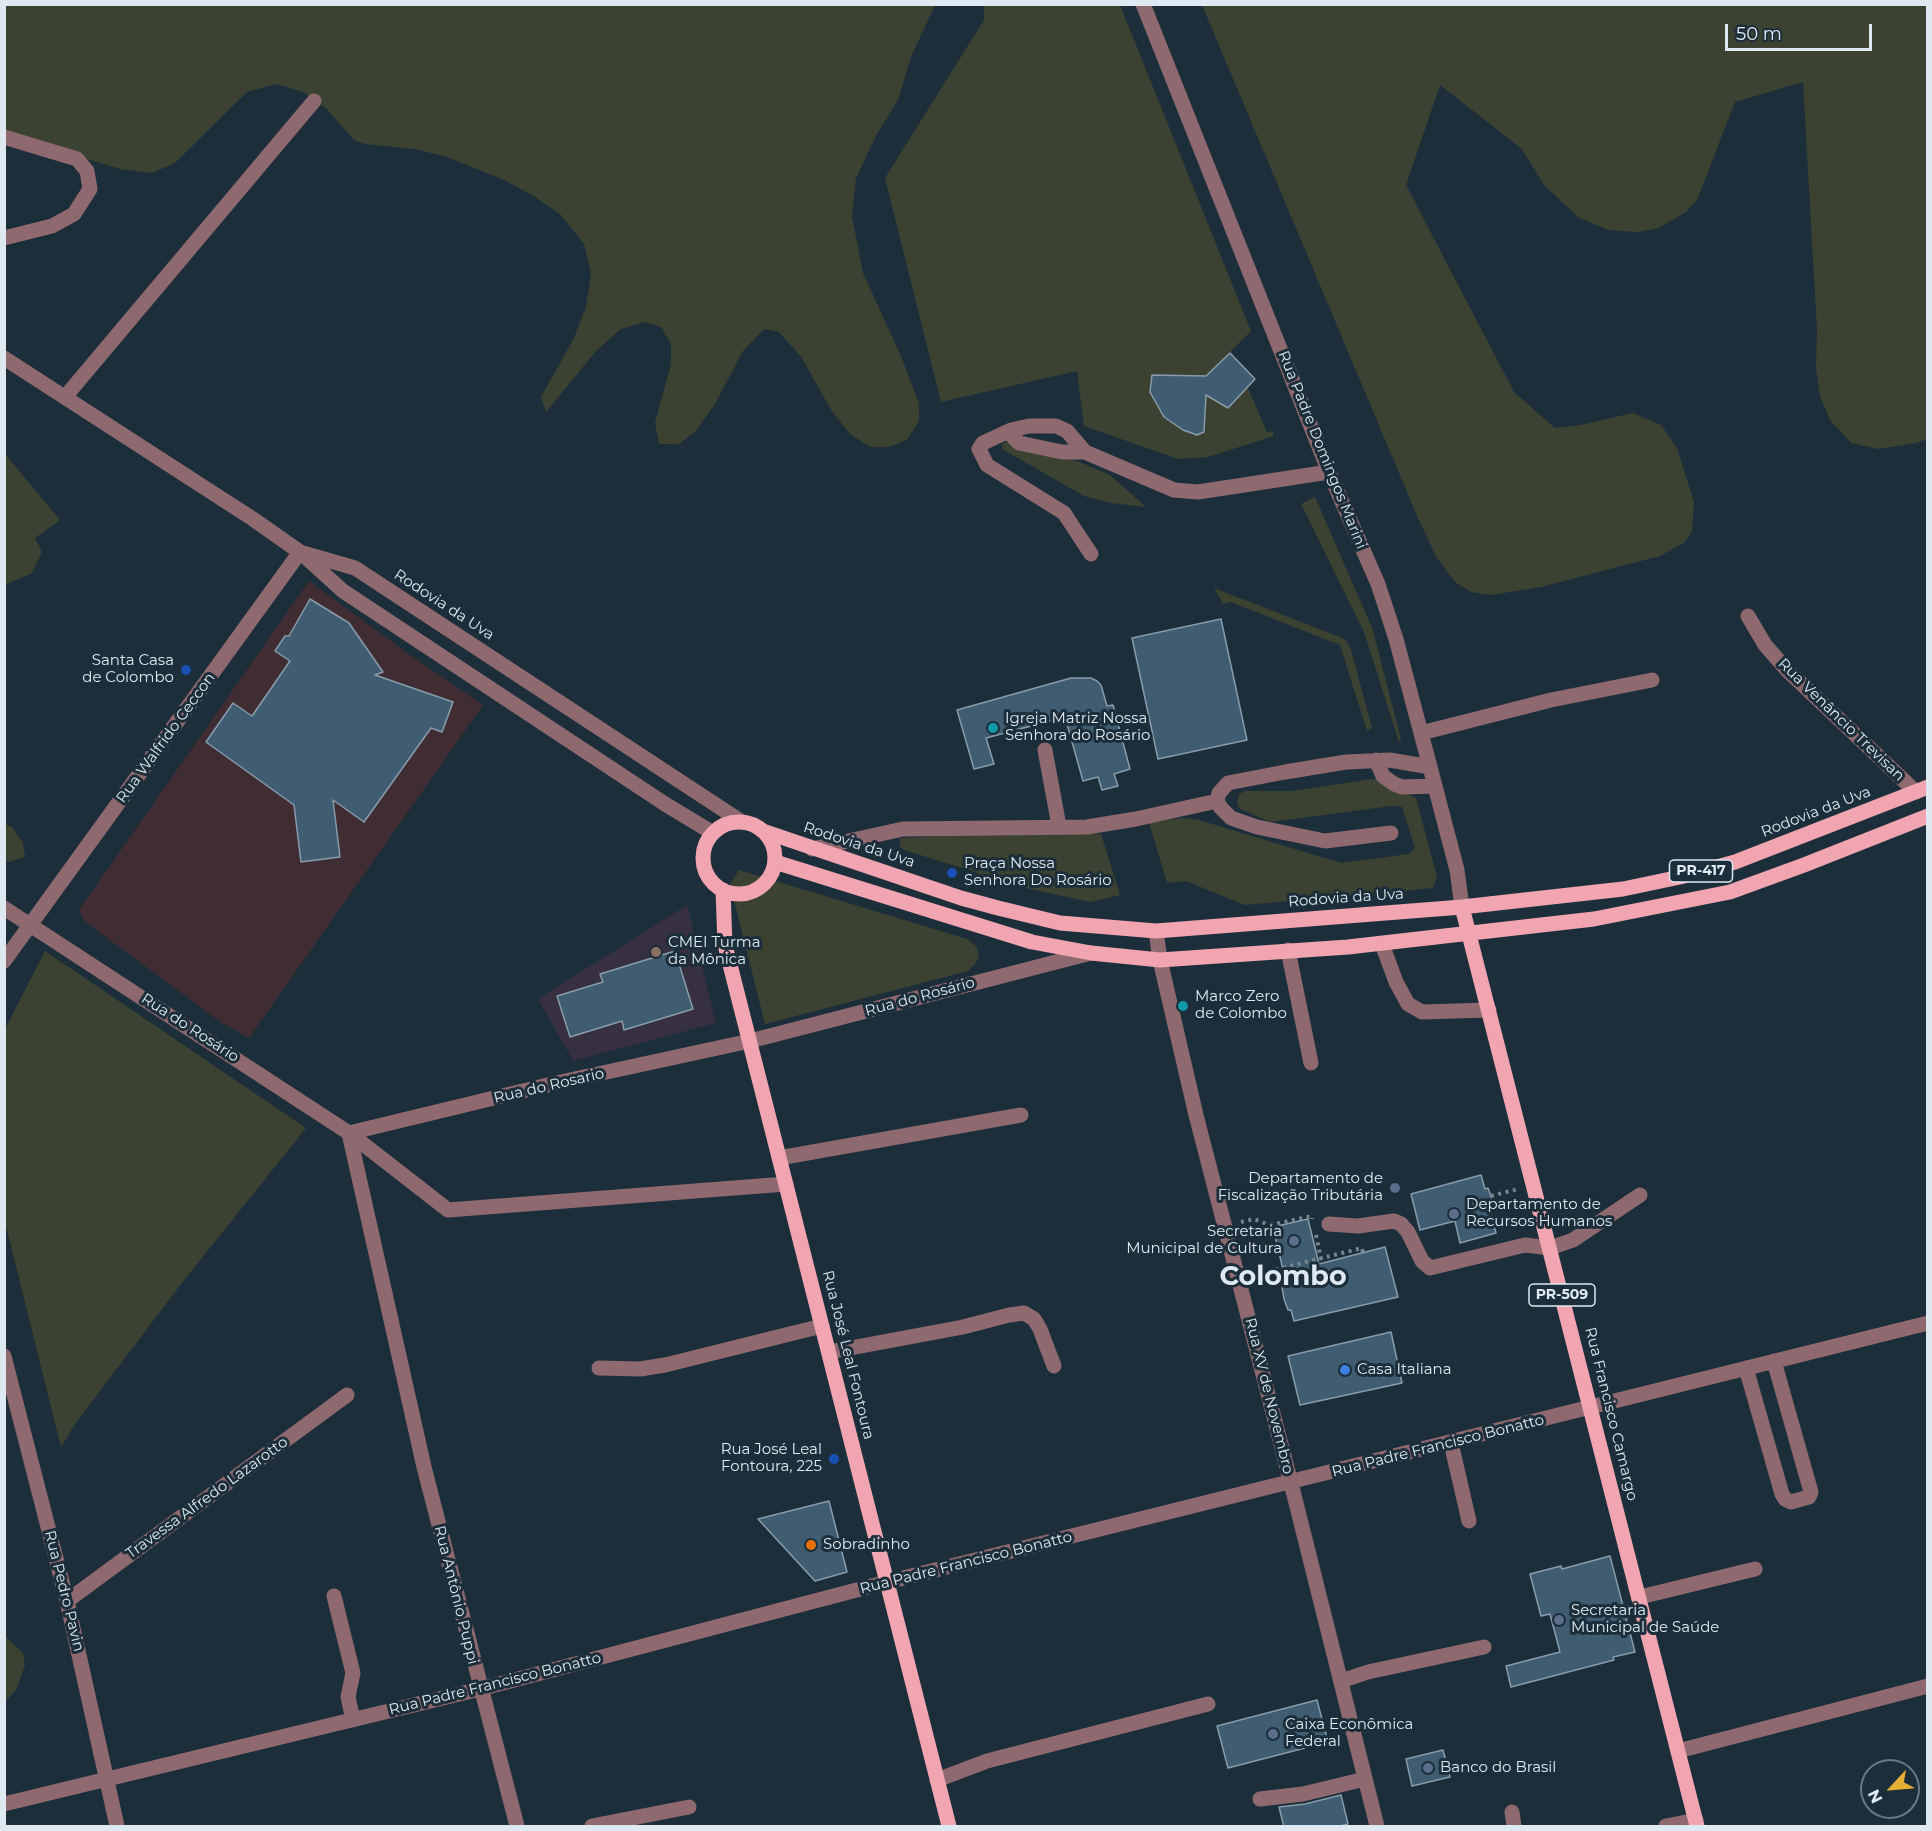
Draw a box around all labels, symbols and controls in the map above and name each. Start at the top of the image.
scale bar [1728,12,1875,50]
text: 50 m [1736,23,1782,45]
street label: Rua Padre Domingos Marini [1274,348,1370,552]
street label: Rodovia da Uva [390,566,498,644]
place label: Santa Casa de Colombo [82,652,174,687]
street label: Rua Venâncio Trevisan [1774,655,1908,785]
marker: Santa Casa de Colombo [179,663,193,677]
street label: Rua Walfrido Ceccon [113,669,219,807]
place label: Igreja Matriz Nossa Senhora do Rosário [1005,710,1150,745]
marker: Igreja Matriz Nossa Senhora do Rosário [986,721,1000,735]
street label: Rodovia da Uva [1759,783,1873,841]
street label: Rodovia da Uva [801,819,917,871]
place label: Praça Nossa Senhora Do Rosário [964,855,1112,890]
road number: PR-417 [1670,860,1732,882]
marker: Praça Nossa Senhora Do Rosário [945,866,959,880]
street label: Rodovia da Uva [1287,885,1405,911]
place label: CMEI Turma da Mônica [668,934,761,969]
marker: CMEI Turma da Mônica [649,945,663,959]
street label: Rua do Rosário [863,974,977,1020]
place label: Marco Zero de Colombo [1195,988,1287,1023]
street label: Rua do Rosário [138,990,242,1066]
marker: Marco Zero de Colombo [1176,999,1190,1013]
street label: Rua do Rosario [492,1065,606,1107]
place label: Departamento de Fiscalização Tributária [1218,1170,1383,1205]
marker: Departamento de Fiscalização Tributária [1388,1181,1402,1195]
place label: Departamento de Recursos Humanos [1466,1196,1612,1231]
marker: Departamento de Recursos Humanos [1447,1207,1461,1221]
place label: Secretaria Municipal de Cultura [1126,1223,1282,1258]
marker: Secretaria Municipal de Cultura [1287,1234,1301,1248]
district label: Colombo [1219,1261,1347,1293]
street label: Rua José Leal Fontoura [818,1269,878,1441]
road number: PR-509 [1529,1284,1595,1306]
street label: Rua XV de Novembro [1241,1316,1297,1476]
street label: Rua Francisco Camargo [1581,1325,1641,1503]
place label: Casa Italiana [1357,1361,1452,1379]
marker: Casa Italiana [1338,1363,1352,1377]
street label: Rua Padre Francisco Bonatto [1330,1411,1546,1481]
street label: Travessa Alfredo Lazarotto [123,1433,291,1563]
place label: Rua José Leal Fontoura, 225 [721,1441,822,1476]
marker: Rua José Leal Fontoura, 225 [827,1452,841,1466]
street label: Rua Antônio Puppi [430,1524,482,1666]
street label: Rua Padre Francisco Bonatto [858,1528,1074,1598]
street label: Rua Pedro Pavin [40,1529,88,1653]
place label: Sobradinho [823,1536,910,1554]
marker: Sobradinho [804,1538,818,1552]
place label: Secretaria Municipal de Saúde [1571,1602,1719,1637]
marker: Secretaria Municipal de Saúde [1552,1613,1566,1627]
street label: Rua Padre Francisco Bonatto [387,1649,603,1719]
place label: Caixa Econômica Federal [1285,1716,1413,1751]
marker: Caixa Econômica Federal [1266,1727,1280,1741]
place label: Banco do Brasil [1440,1759,1556,1777]
north arrow [1860,1759,1920,1819]
marker: Banco do Brasil [1421,1761,1435,1775]
text: N [1864,1786,1887,1806]

